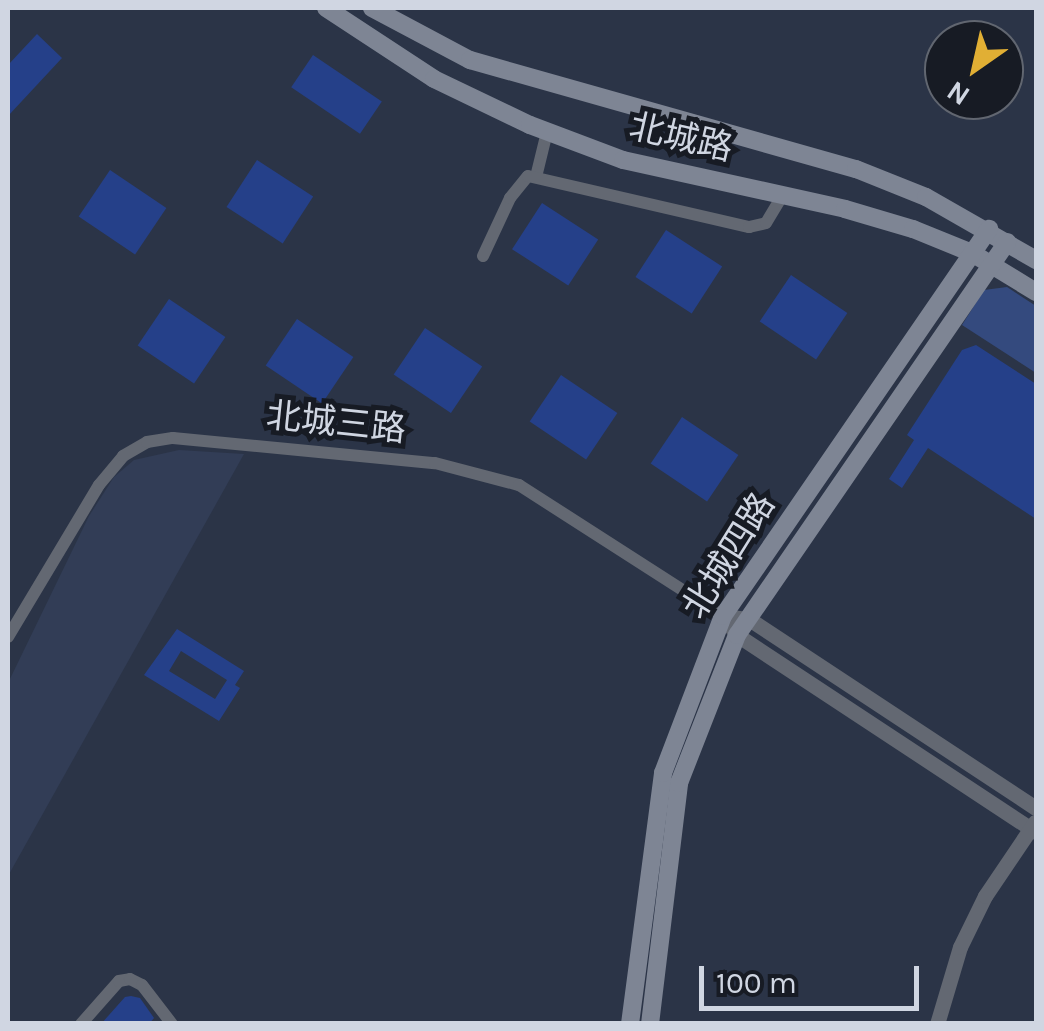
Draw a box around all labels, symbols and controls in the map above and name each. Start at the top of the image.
north arrow [924,20,1024,120]
text: N [941,74,976,113]
street label: 北城路 [625,106,737,170]
street label: 北城三路 [264,395,408,451]
street label: 北城四路 [674,486,784,626]
scale bar [704,946,924,1008]
text: 100 m [716,965,797,1001]

